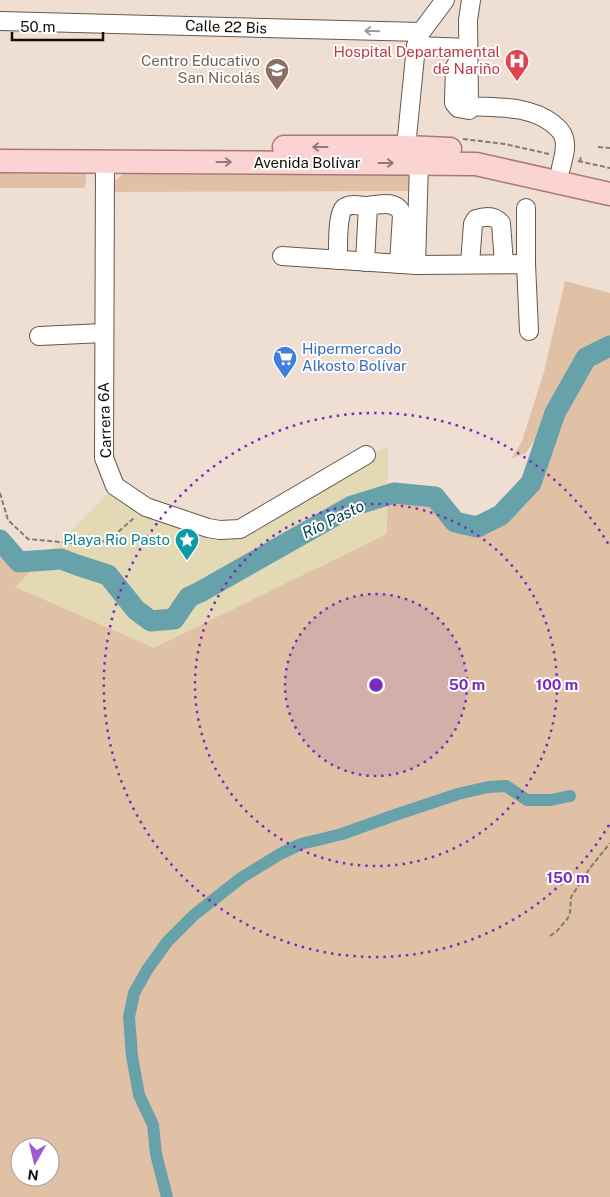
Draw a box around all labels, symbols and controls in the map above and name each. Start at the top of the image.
scale bar [12,10,104,42]
street label: Calle 22 Bis [185,17,267,36]
text: 50 m [20,18,55,35]
one-way arrow [365,26,381,35]
place label: Hospital Departamental de Nariño [333,43,500,77]
hospital icon: Hospital Departamental de Nariño [504,48,530,82]
place label: Centro Educativo San Nicolás [141,52,260,86]
school or university icon: Centro Educativo San Nicolás [264,57,290,91]
one-way arrow [312,142,328,152]
street label: Avenida Bolívar [253,154,361,171]
one-way arrow [215,157,231,167]
one-way arrow [378,158,394,168]
place label: Hipermercado Alkosto Bolívar [302,340,407,374]
supermarket icon: Hipermercado Alkosto Bolívar [272,345,298,379]
street label: Carrera 6A [95,381,114,458]
water label: Río Pasto [299,496,368,543]
place icon: Playa Rio Pasto [174,527,200,561]
place label: Playa Rio Pasto [63,531,170,548]
centre of rings [367,676,385,694]
text: 50 m [449,676,485,693]
text: 100 m [536,676,578,693]
text: 150 m [546,869,590,886]
north arrow [10,1137,60,1187]
text: N [27,1166,40,1184]

